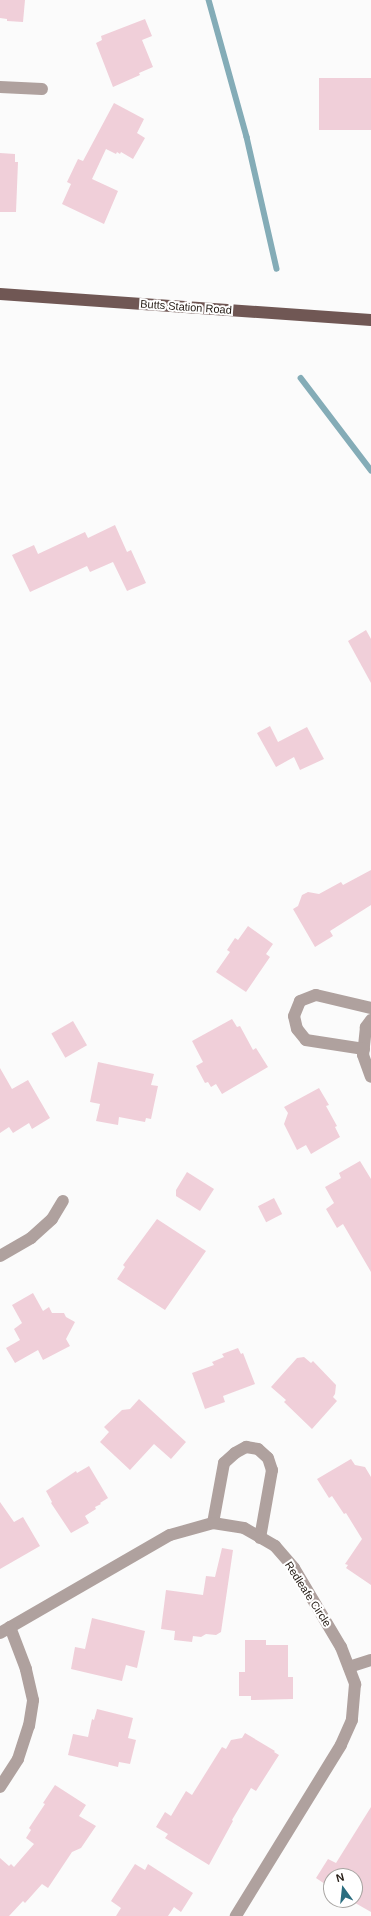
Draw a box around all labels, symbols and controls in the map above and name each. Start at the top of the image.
street label: Butts Station Road [140,297,232,317]
street label: Redleafe Circle [282,1559,334,1629]
north arrow [323,1868,363,1908]
text: N [335,1871,346,1884]

